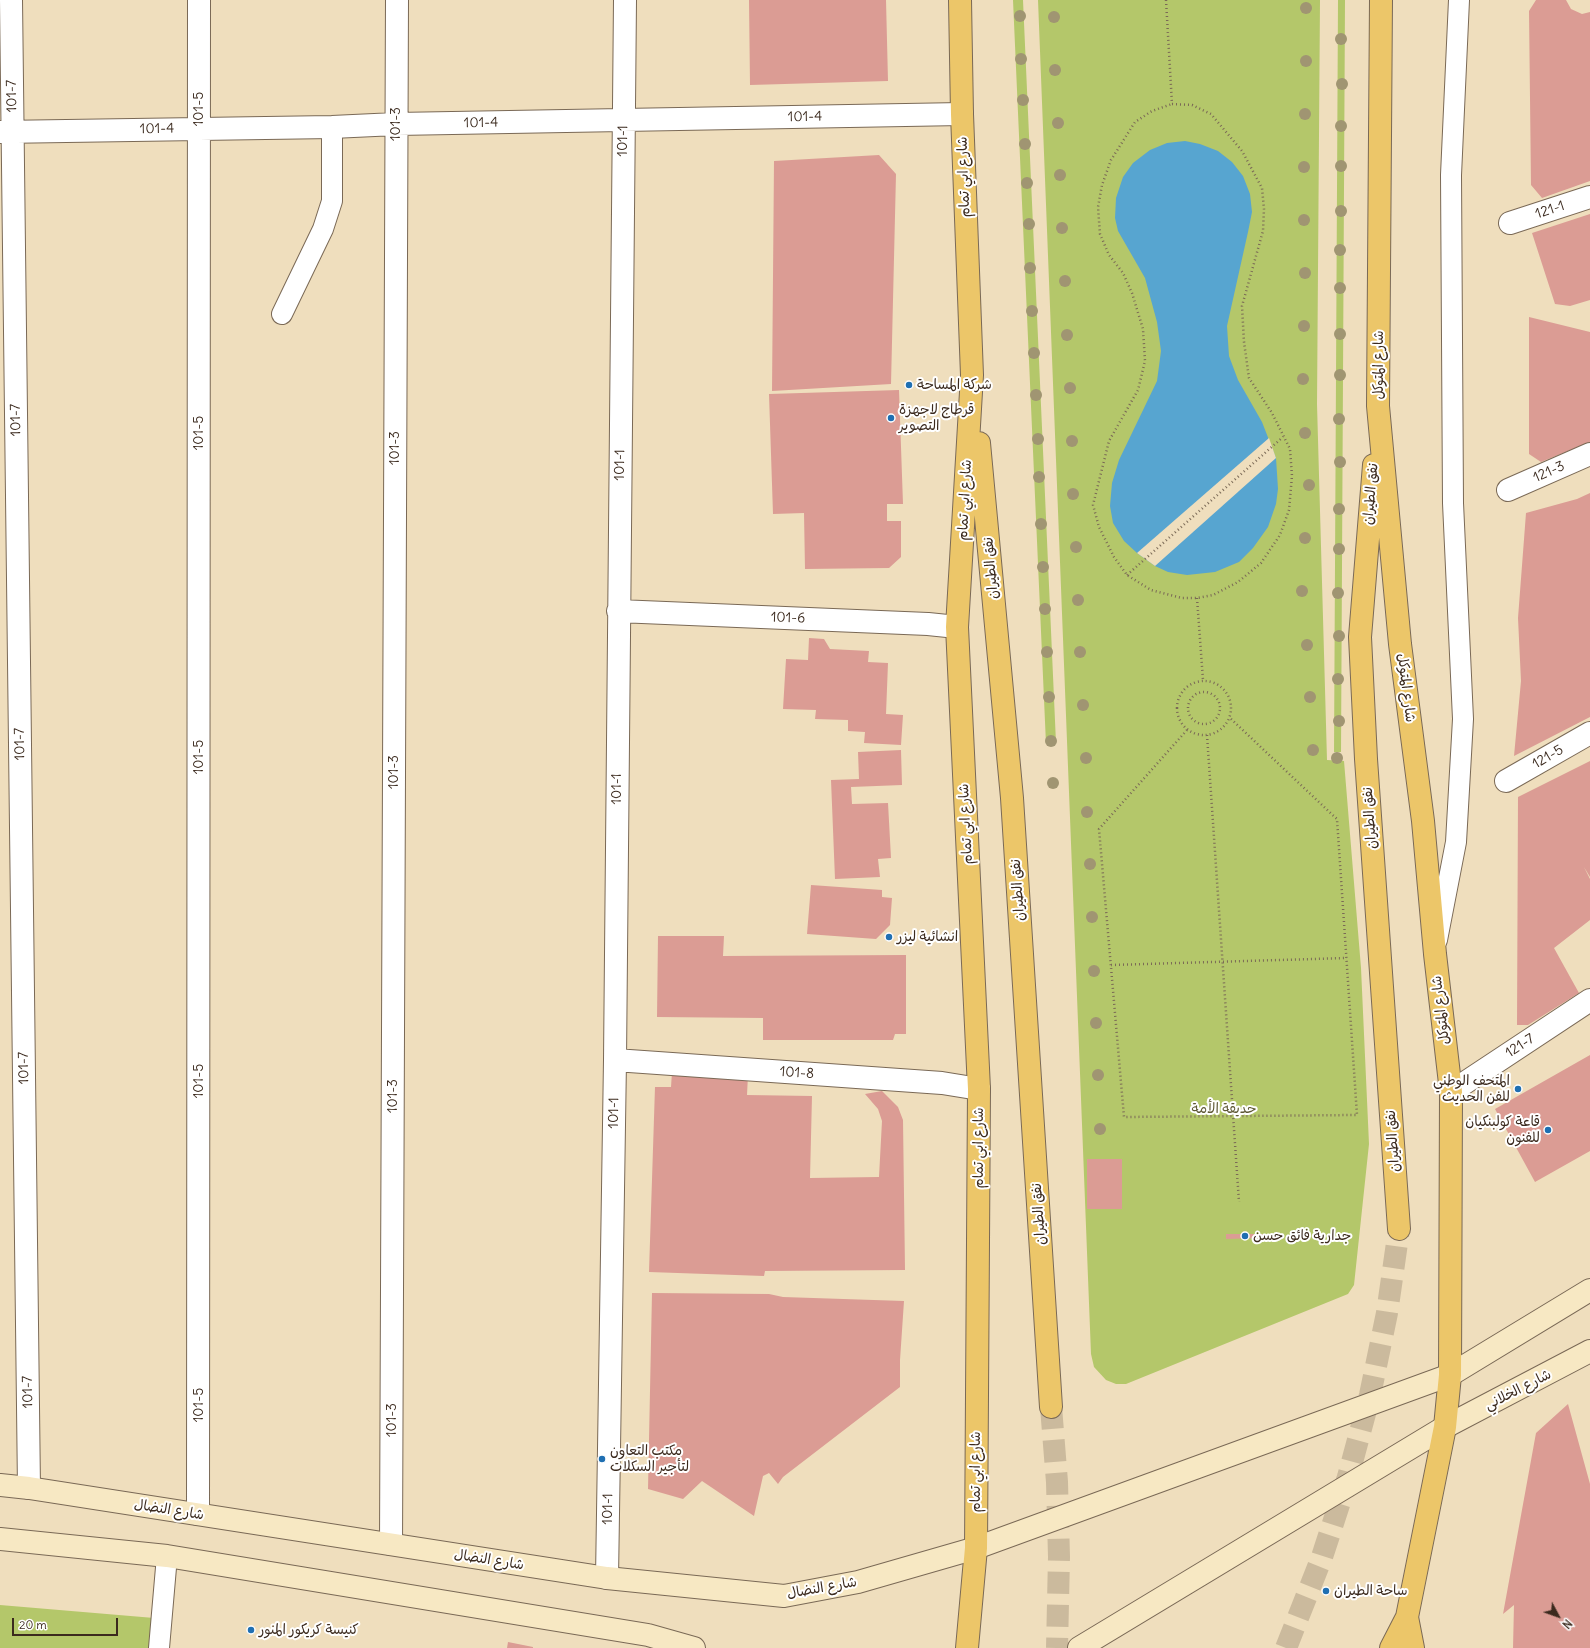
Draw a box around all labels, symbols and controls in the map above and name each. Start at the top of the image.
street label: 101-7 [3,80,21,112]
street label: 101-5 [191,92,207,126]
street label: 101-3 [388,107,404,141]
street label: 101-4 [788,108,822,126]
street label: 101-4 [464,114,498,132]
street label: 101-4 [140,120,174,138]
street label: 101-1 [614,125,632,157]
street label: شارع ابي تمام [954,136,974,218]
street label: 121-1 [1533,197,1567,223]
street label: شارع المتوكل [1371,330,1387,400]
place label: شركة المساحة [917,377,992,393]
marker: شركة المساحة [904,380,914,390]
place label: قرطاج لاجهزة التصوير [899,402,974,434]
street label: 101-7 [7,404,25,436]
marker: قرطاج لاجهزة التصوير [886,413,896,423]
street label: 101-5 [191,416,207,450]
street label: 101-3 [387,431,403,465]
street label: 101-1 [611,449,629,481]
street label: 121-3 [1531,458,1567,486]
street label: شارع ابي تمام [954,459,976,541]
street label: نفق الطيران [1360,462,1382,526]
street label: نفق الطيران [980,536,1002,600]
street label: 101-6 [771,609,805,627]
street label: شارع المتوكل [1393,653,1419,723]
street label: 101-7 [11,728,29,760]
street label: 101-5 [191,740,207,774]
street label: 121-5 [1530,742,1566,772]
street label: 101-3 [386,755,402,789]
street label: 101-1 [609,773,625,805]
street label: شارع ابي تمام [955,783,977,865]
street label: نفق الطيران [1359,786,1381,850]
street label: نفق الطيران [1007,858,1029,922]
place label: انشائية ليزر [897,929,958,945]
marker: انشائية ليزر [884,932,894,942]
street label: شارع المتوكل [1428,975,1454,1045]
street label: 121-7 [1502,1030,1538,1062]
street label: 101-7 [15,1052,33,1084]
street label: 101-8 [779,1063,815,1083]
street label: 101-5 [191,1064,207,1098]
place label: المتحف الوطني للفن الحديث [1433,1073,1510,1106]
street label: 101-3 [385,1079,401,1113]
marker: المتحف الوطني للفن الحديث [1513,1084,1523,1094]
street label: 101-1 [605,1097,623,1129]
park label: حديقة الأمة [1191,1101,1257,1117]
street label: شارع ابي تمام [971,1108,987,1188]
street label: نفق الطيران [1382,1109,1404,1173]
place label: قاعة كولبنكيان للفنون [1465,1114,1540,1146]
marker: قاعة كولبنكيان للفنون [1543,1125,1553,1135]
street label: نفق الطيران [1028,1182,1050,1246]
place label: جدارية فائق حسن [1253,1228,1351,1244]
marker: جدارية فائق حسن [1240,1231,1250,1241]
street label: شارع الخلاني [1482,1366,1554,1414]
street label: 101-7 [19,1376,37,1408]
street label: 101-5 [191,1388,207,1422]
street label: 101-3 [384,1403,400,1437]
street label: شارع ابي تمام [968,1432,984,1512]
place label: مكتب التعاون لتأجير السكلات [610,1443,689,1476]
marker: مكتب التعاون لتأجير السكلات [597,1454,607,1464]
street label: 101-1 [599,1493,617,1525]
street label: شارع النضال [133,1496,205,1524]
street label: شارع النضال [453,1546,525,1574]
street label: شارع النضال [786,1574,858,1602]
place label: ساحة الطيران [1334,1583,1408,1599]
marker: ساحة الطيران [1321,1586,1331,1596]
north arrow [1538,1596,1578,1636]
scale bar [14,1610,120,1636]
text: N [1559,1616,1575,1631]
text: 20 m [19,1617,47,1632]
place label: كنيسة كريكور المنور [259,1622,359,1638]
marker: كنيسة كريكور المنور [246,1625,256,1635]

